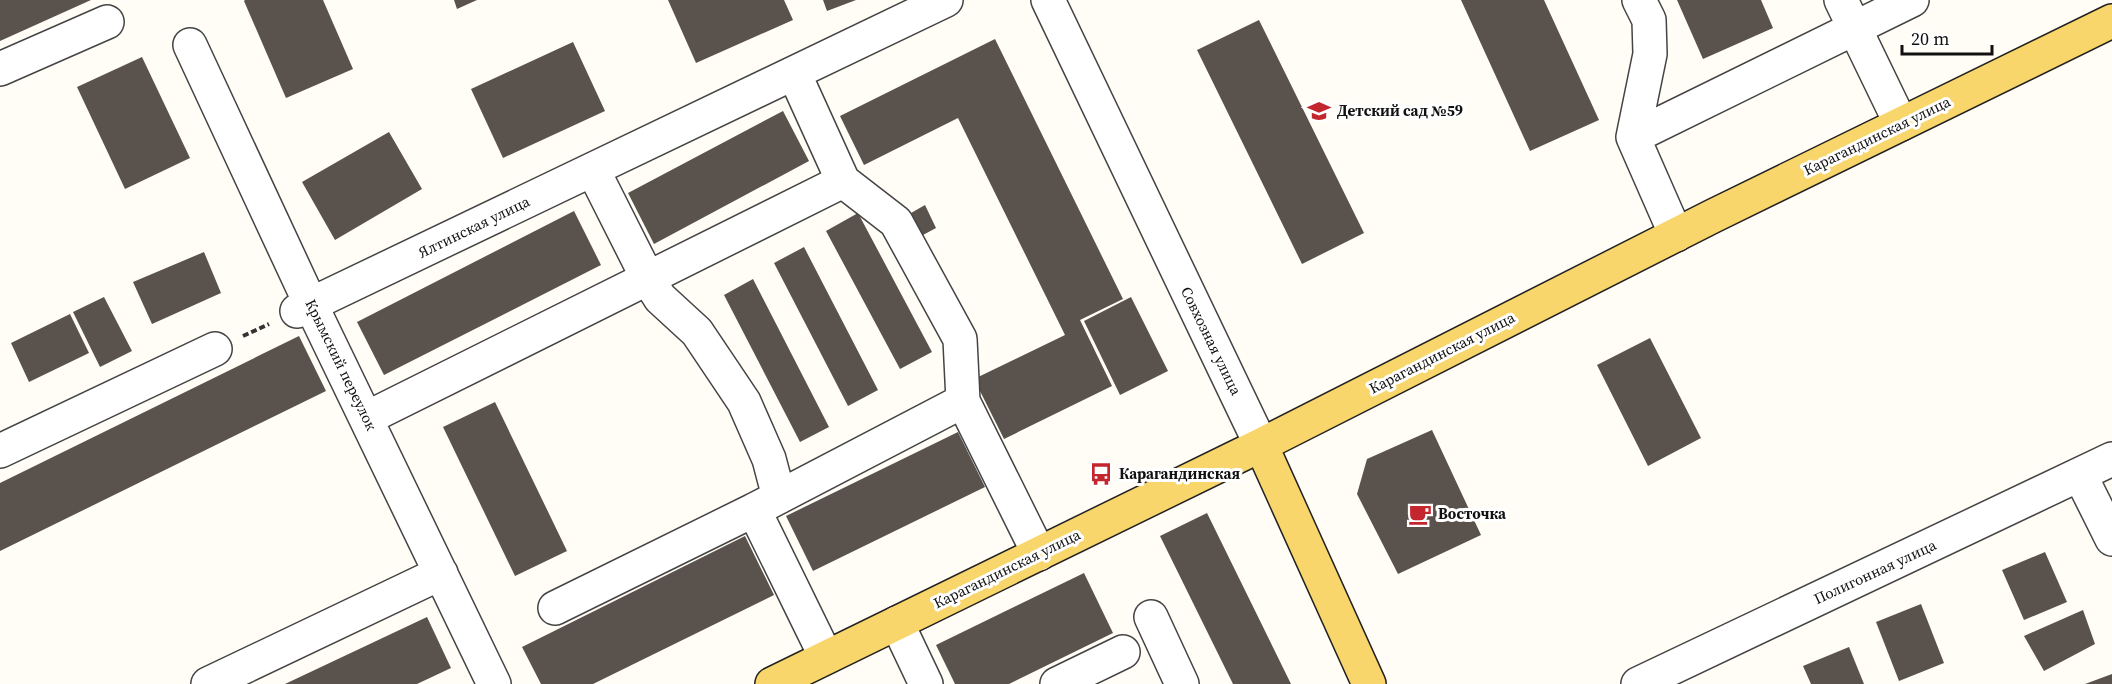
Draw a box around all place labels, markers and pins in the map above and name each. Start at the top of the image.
school or university icon: Детский сад №59 [1306,98,1332,124]
place label: Детский сад №59 [1337,100,1463,121]
bus stop icon: Карагандинская [1088,461,1114,487]
place label: Карагандинская [1119,463,1240,484]
cafe icon: Восточка [1407,501,1433,527]
place label: Восточка [1438,503,1507,524]

